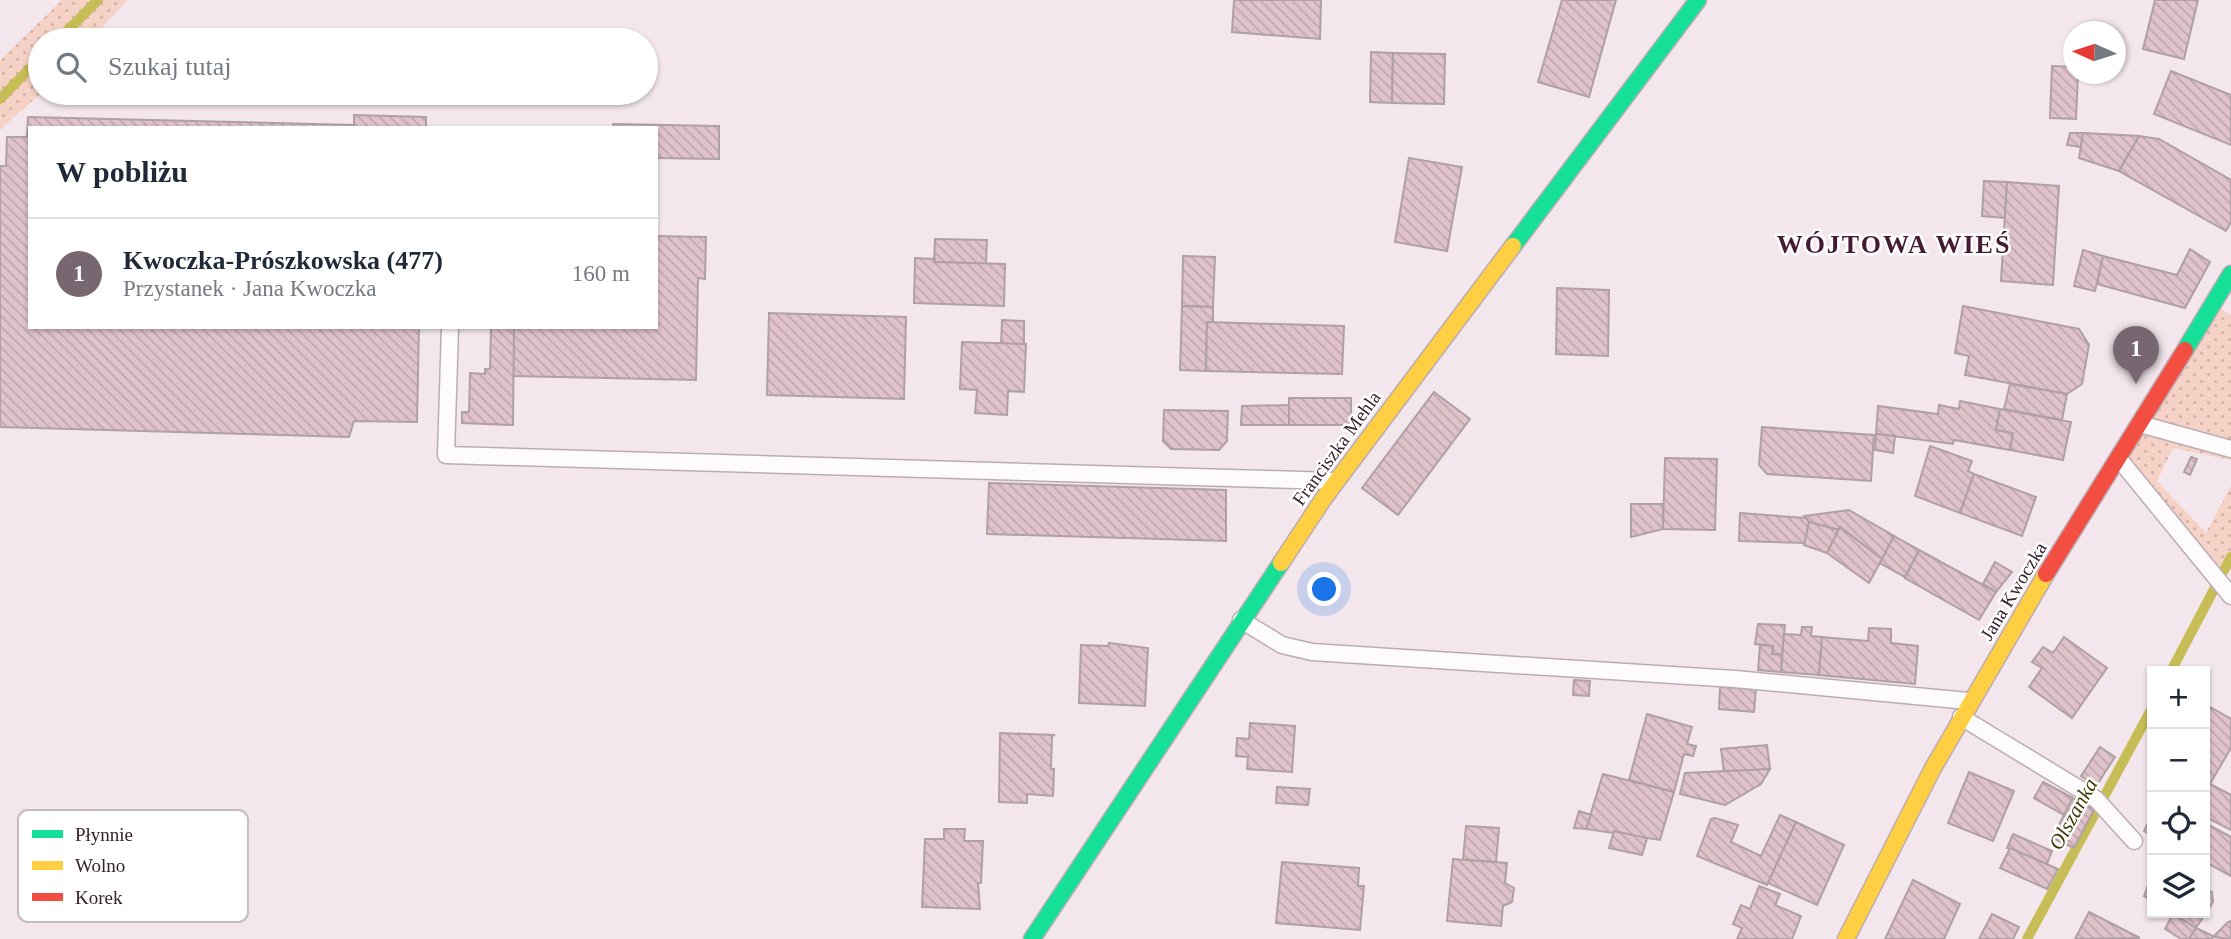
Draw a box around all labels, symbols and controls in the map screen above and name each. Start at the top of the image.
north arrow [2063,21,2126,84]
search box [28,28,658,105]
icon: search [52,48,90,86]
text: Szukaj tutaj [108,52,231,81]
text: W pobliżu [56,155,188,188]
district label: WÓJTOWA WIEŚ [1777,230,2011,259]
text: Kwoczka-Prószkowska (477) [123,246,443,275]
text: 1 [73,261,85,286]
text: 160 m [572,261,630,286]
text: Przystanek · Jana Kwoczka [123,276,377,301]
pin: 1 [2113,326,2159,384]
street label: Franciszka Mehla [1288,387,1385,509]
street label: Jana Kwoczka [1976,538,2051,644]
your location [1307,572,1341,606]
map controls [2147,666,2210,918]
button: + [2147,666,2210,729]
button: − [2147,729,2210,792]
water label: Olszanka [2044,774,2102,854]
button: locate [2147,792,2210,855]
legend [18,810,248,922]
text: Płynnie [75,824,133,845]
text: Wolno [75,855,125,876]
button: layers [2147,855,2210,918]
text: Korek [75,887,123,908]

